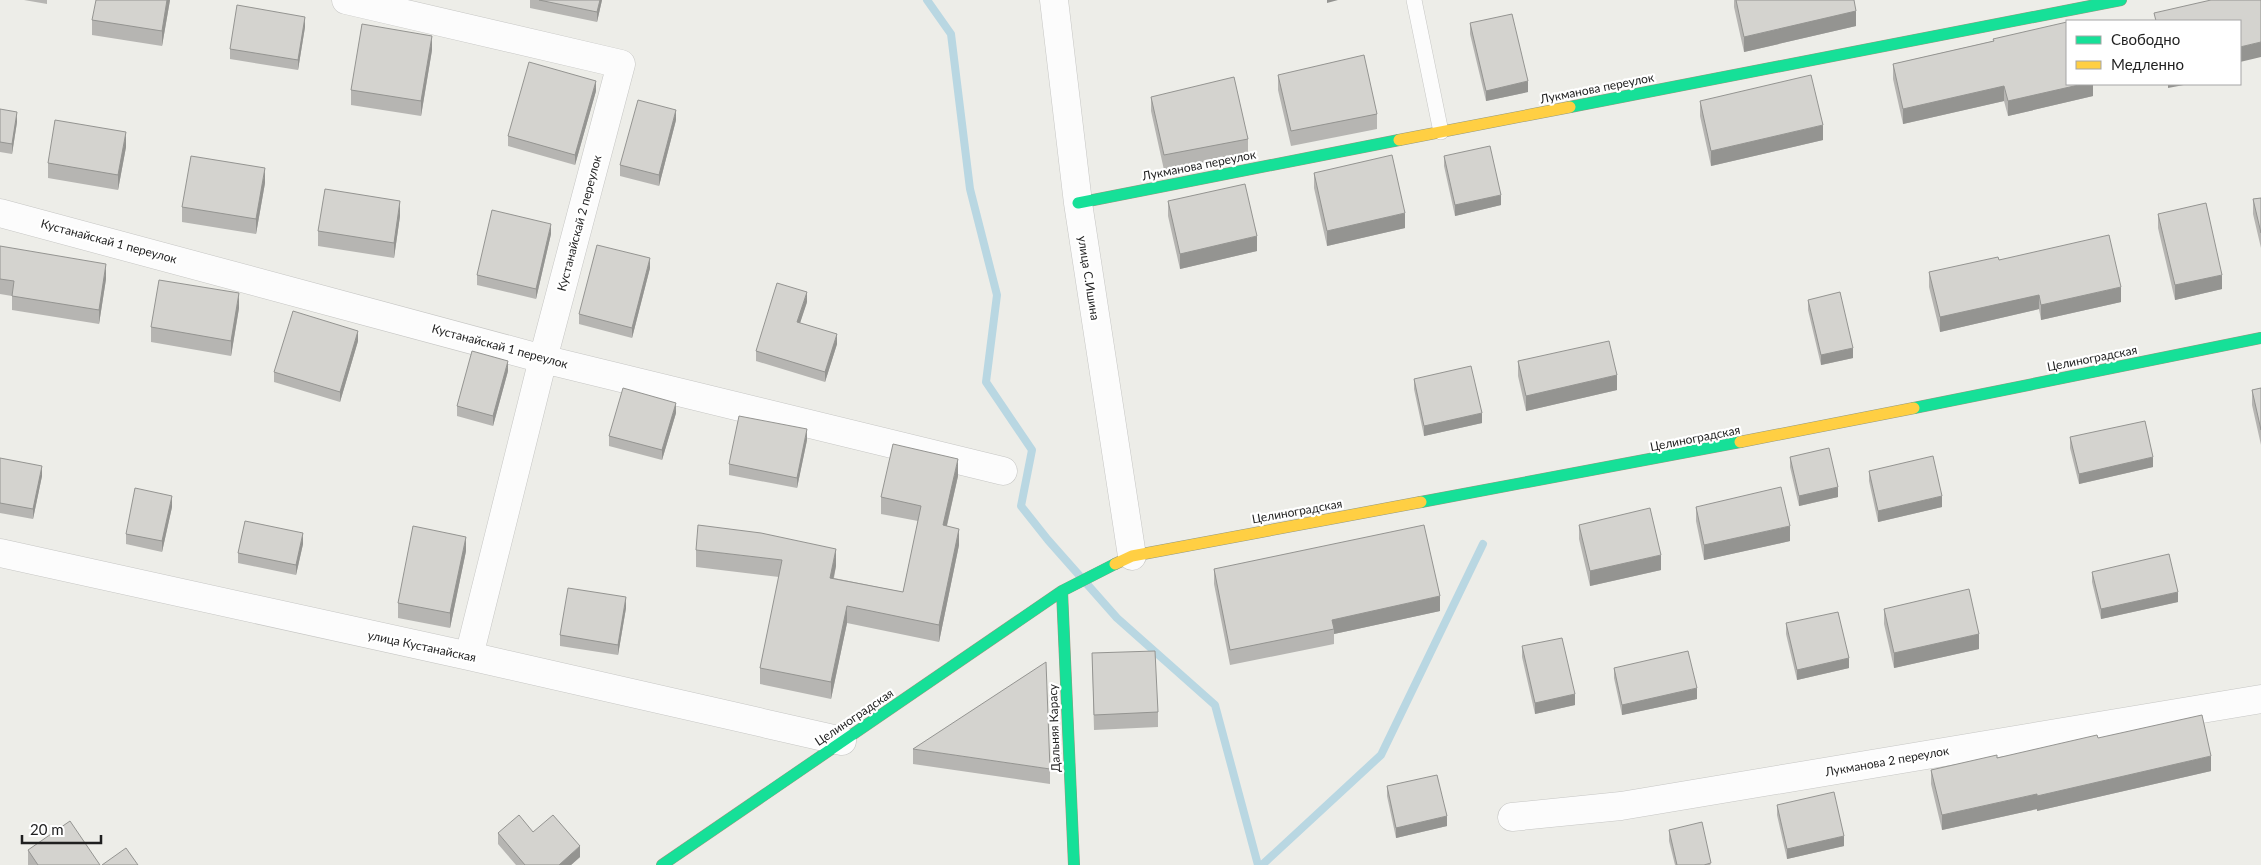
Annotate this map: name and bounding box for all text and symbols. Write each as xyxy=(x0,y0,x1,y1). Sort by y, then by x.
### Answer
legend xyxy=(2066,20,2241,85)
text: Свободно xyxy=(2111,30,2180,48)
text: Медленно xyxy=(2111,55,2184,73)
street label: Лукманова переулок xyxy=(1538,69,1656,107)
street label: Лукманова переулок xyxy=(1140,146,1258,184)
street label: Кустанайскай 2 переулок xyxy=(554,153,605,293)
street label: Кустанайскай 1 переулок xyxy=(39,216,179,267)
street label: улица С.Ишина xyxy=(1075,235,1103,321)
street label: Кустанайскай 1 переулок xyxy=(430,321,570,372)
street label: Целиноградская xyxy=(2046,342,2138,374)
street label: Целиноградская xyxy=(1649,422,1741,454)
street label: Целиноградская xyxy=(1251,496,1343,526)
street label: улица Кустанайская xyxy=(366,627,478,665)
street label: Дальняя Карасу xyxy=(1045,683,1063,772)
street label: Целиноградская xyxy=(812,685,896,749)
street label: Лукманова 2 переулок xyxy=(1823,743,1951,779)
scale bar xyxy=(22,812,101,844)
text: 20 m xyxy=(30,820,64,838)

